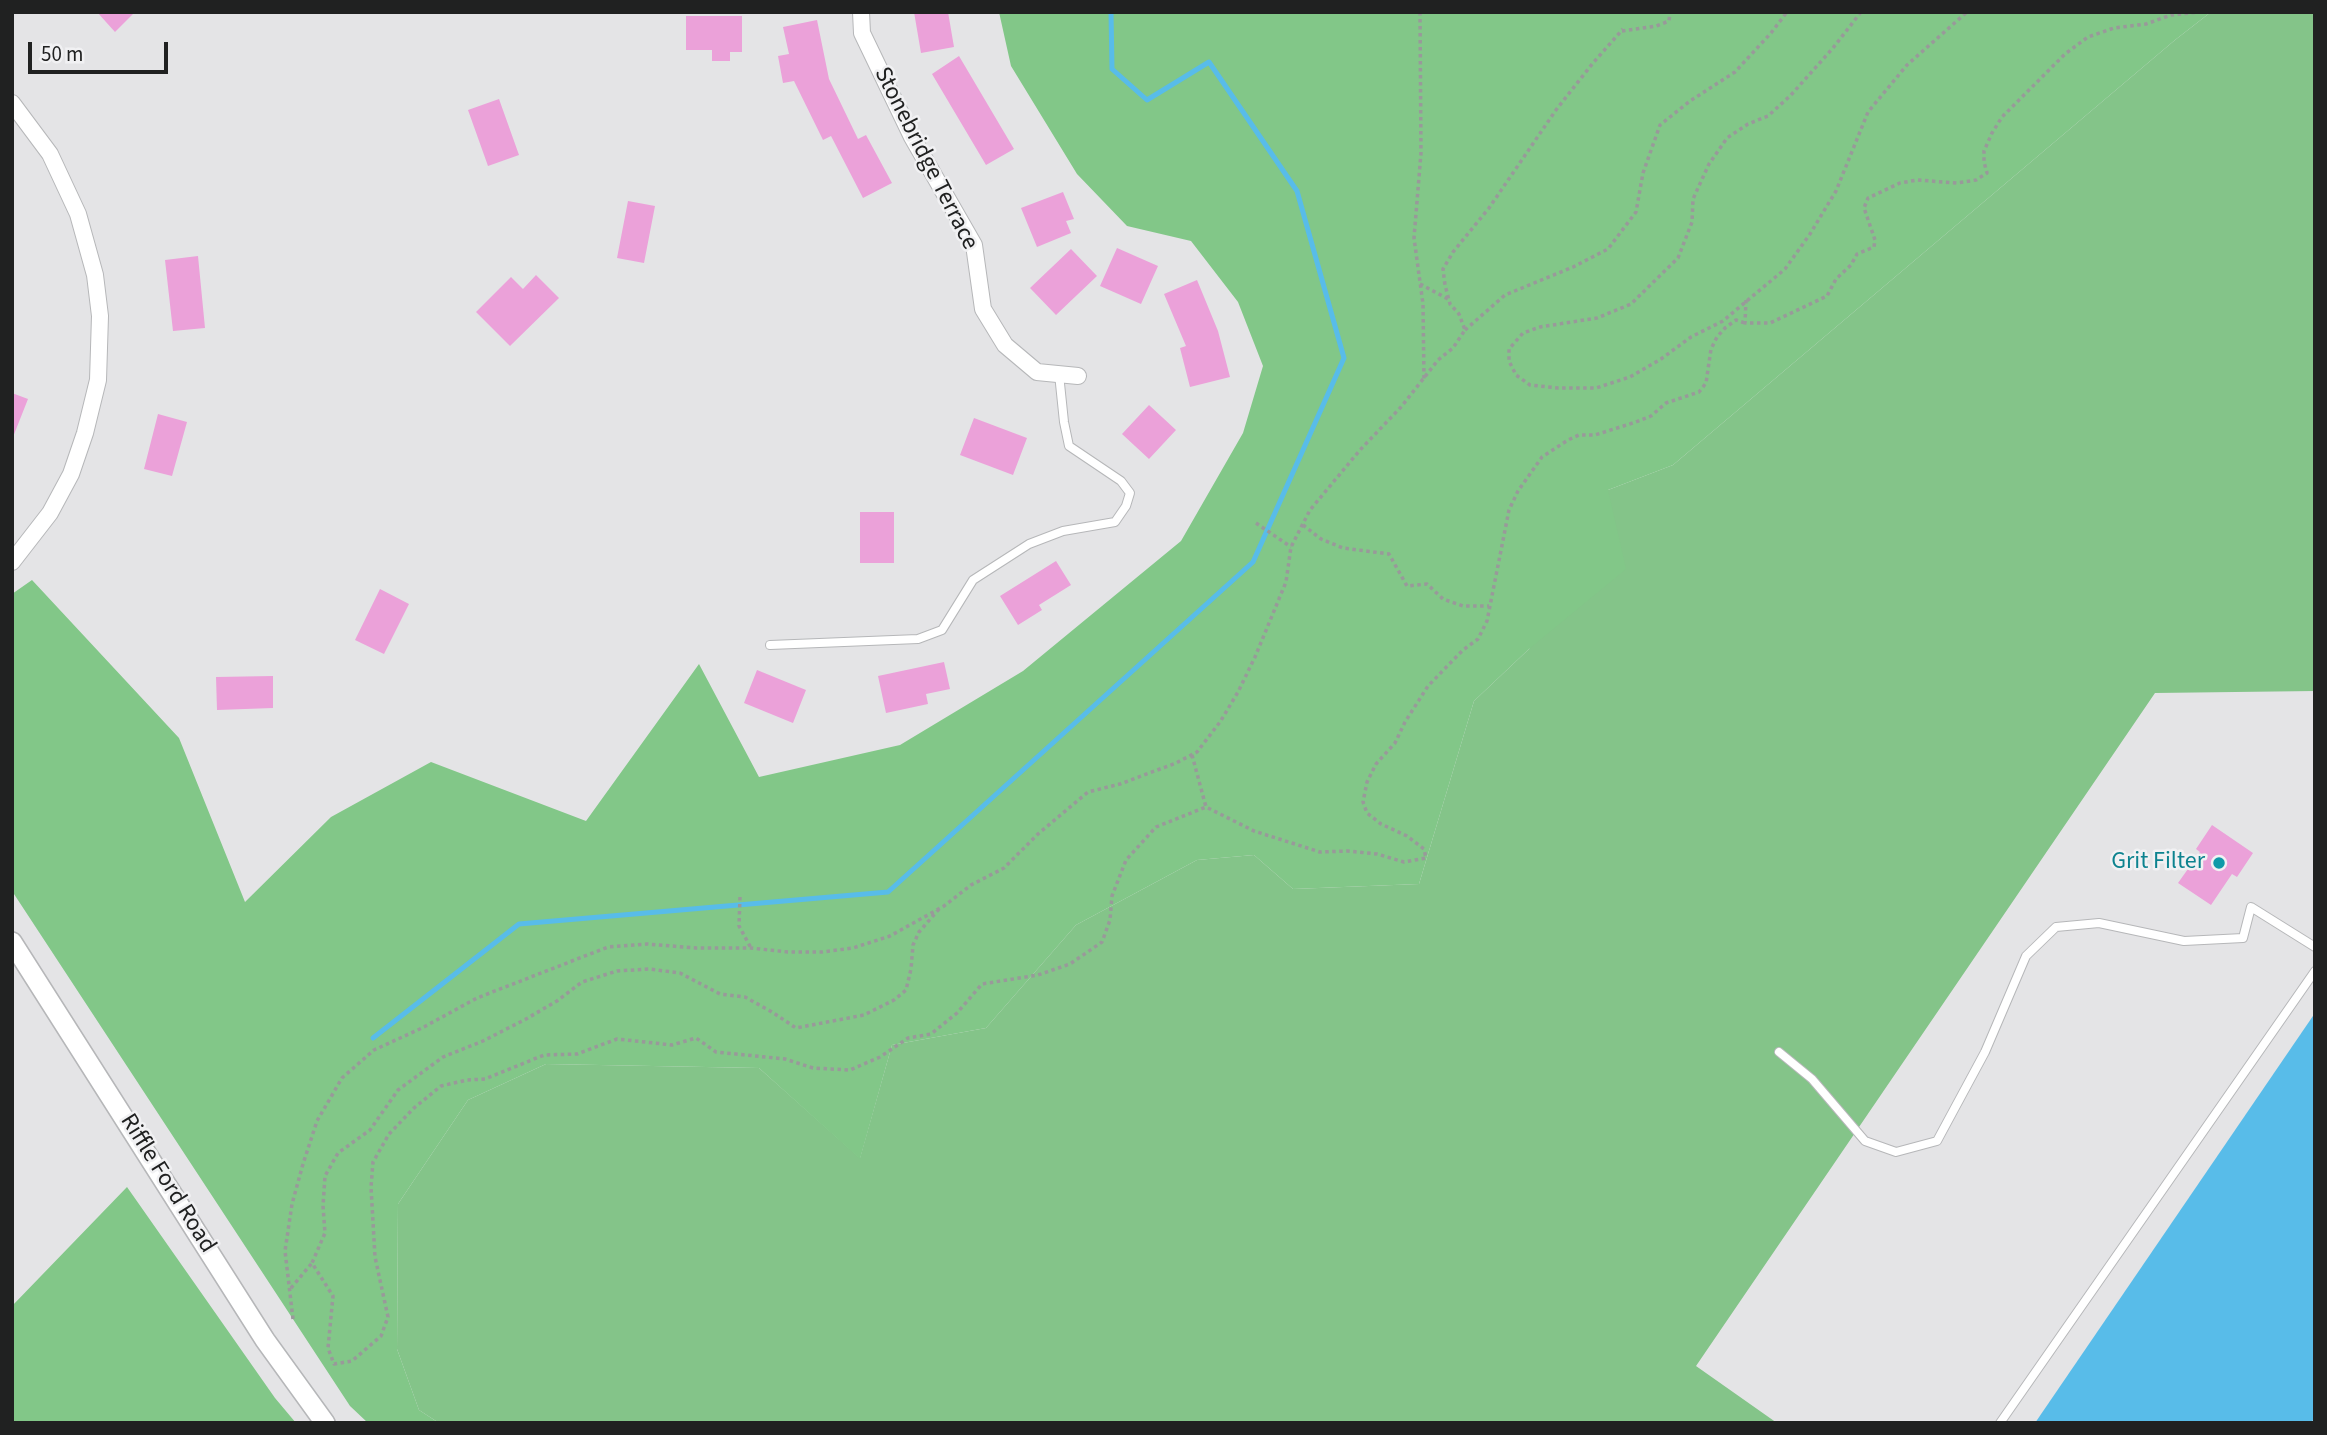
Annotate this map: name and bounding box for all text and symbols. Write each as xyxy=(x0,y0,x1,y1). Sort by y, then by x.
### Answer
scale bar xyxy=(32,28,172,72)
text: 50 m xyxy=(41,39,83,69)
street label: Stonebridge Terrace xyxy=(867,63,983,255)
place label: Grit Filter xyxy=(2111,849,2205,877)
marker: Grit Filter xyxy=(2211,855,2227,871)
street label: Riffle Ford Road xyxy=(113,1109,221,1259)

